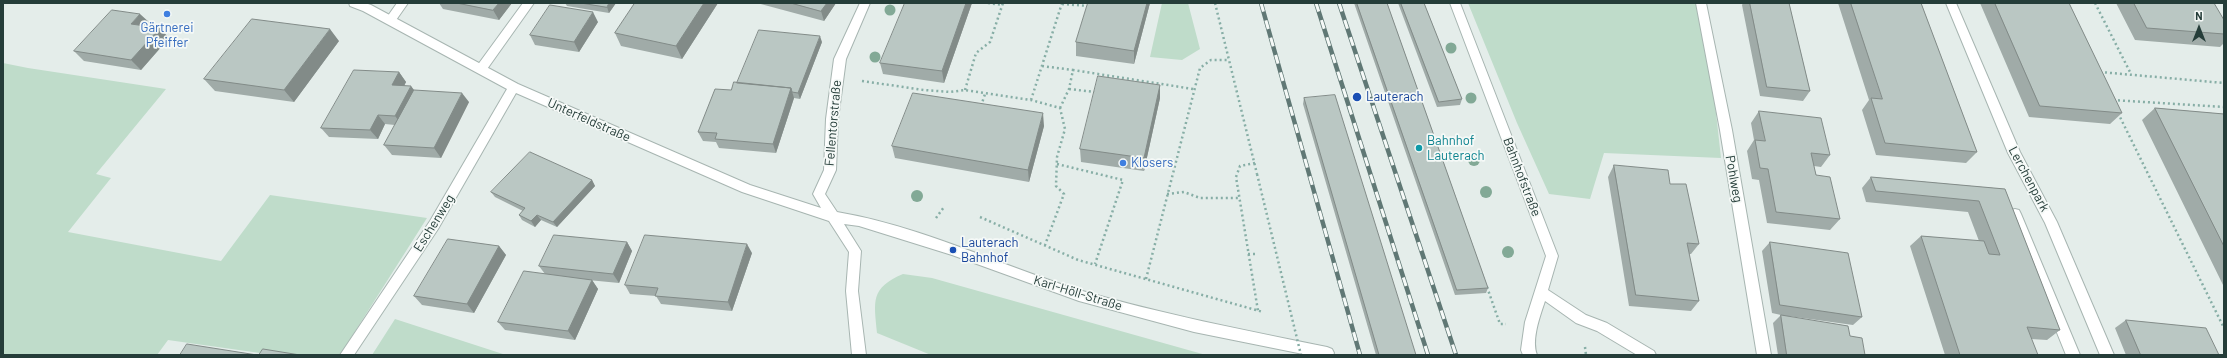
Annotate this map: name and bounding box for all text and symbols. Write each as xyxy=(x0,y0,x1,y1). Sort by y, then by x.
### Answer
north arrow xyxy=(2179,8,2219,48)
marker: Gärtnerei Pfeiffer xyxy=(162,9,172,19)
text: N xyxy=(2195,9,2203,22)
place label: Gärtnerei Pfeiffer xyxy=(141,20,193,51)
street label: Fellentorstraße xyxy=(821,79,845,167)
place label: Lauterach xyxy=(1366,89,1424,105)
marker: Lauterach xyxy=(1351,91,1363,103)
street label: Unterfeldstraße xyxy=(545,95,633,145)
place label: Bahnhof Lauterach xyxy=(1427,133,1485,164)
street label: Bahnhofstraße xyxy=(1500,135,1544,219)
marker: Bahnhof Lauterach xyxy=(1414,143,1424,153)
street label: Lerchenpark xyxy=(2005,144,2053,214)
street label: Pohlweg xyxy=(1722,154,1746,204)
place label: Klosers xyxy=(1131,155,1173,171)
marker: Klosers xyxy=(1118,158,1128,168)
street label: Eschenweg xyxy=(410,191,458,255)
place label: Lauterach Bahnhof xyxy=(961,235,1019,266)
marker: Lauterach Bahnhof xyxy=(948,245,958,255)
street label: Karl-Höll-Straße xyxy=(1032,272,1124,314)

